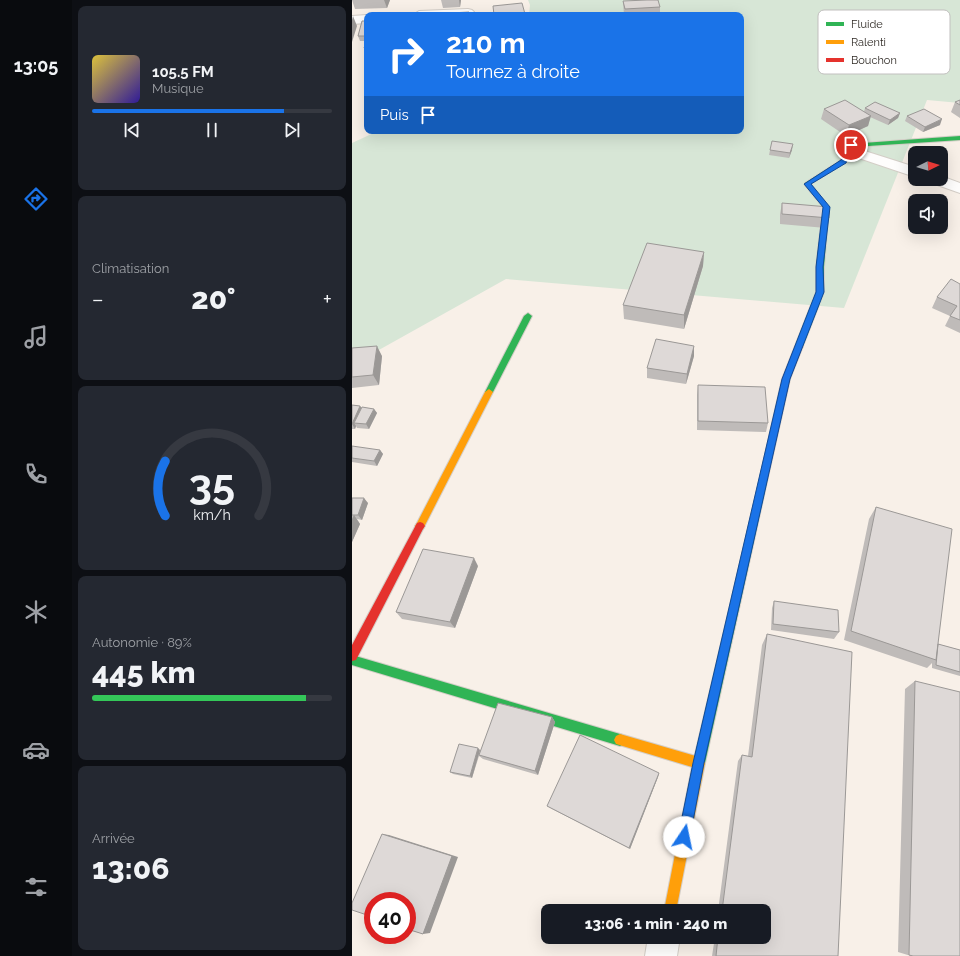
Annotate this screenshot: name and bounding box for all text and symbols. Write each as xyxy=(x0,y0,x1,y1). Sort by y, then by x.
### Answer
legend xyxy=(818,10,950,74)
text: Fluide xyxy=(851,18,883,31)
text: 210 m xyxy=(446,27,526,60)
icon: right xyxy=(380,28,432,80)
text: Ralenti xyxy=(851,36,886,49)
text: Bouchon xyxy=(851,54,897,67)
text: 13:05 xyxy=(14,55,58,76)
text: Tournez à droite xyxy=(446,61,580,82)
text: 105.5 FM xyxy=(152,63,214,81)
text: Musique xyxy=(152,81,204,96)
icon: arrive xyxy=(417,104,439,126)
text: Puis xyxy=(380,106,409,124)
icon: previous xyxy=(121,119,143,141)
icon: pause xyxy=(201,119,223,141)
icon: next xyxy=(281,119,303,141)
pin xyxy=(834,128,868,162)
icon: arrive xyxy=(840,134,862,156)
north arrow xyxy=(908,146,948,186)
map controls xyxy=(908,146,948,234)
icon: directions xyxy=(22,185,50,213)
button: sound xyxy=(908,194,948,234)
text: Climatisation xyxy=(92,261,169,276)
text: 20° xyxy=(191,281,235,316)
text: − xyxy=(92,286,104,312)
text: + xyxy=(323,286,332,312)
icon: music xyxy=(22,323,50,351)
icon: phone xyxy=(22,460,50,488)
text: 35 xyxy=(189,460,235,509)
text: km/h xyxy=(193,507,231,523)
icon: climate xyxy=(22,598,50,626)
text: Autonomie · 89% xyxy=(92,635,192,650)
text: 445 km xyxy=(92,655,196,690)
icon: car xyxy=(22,736,50,764)
position arrow xyxy=(663,816,705,858)
text: Arrivée xyxy=(92,831,135,846)
text: 13:06 xyxy=(92,851,170,886)
icon: filters xyxy=(22,873,50,901)
speed limit sign: 40 xyxy=(364,892,416,944)
text: 13:06 · 1 min · 240 m xyxy=(585,915,727,933)

